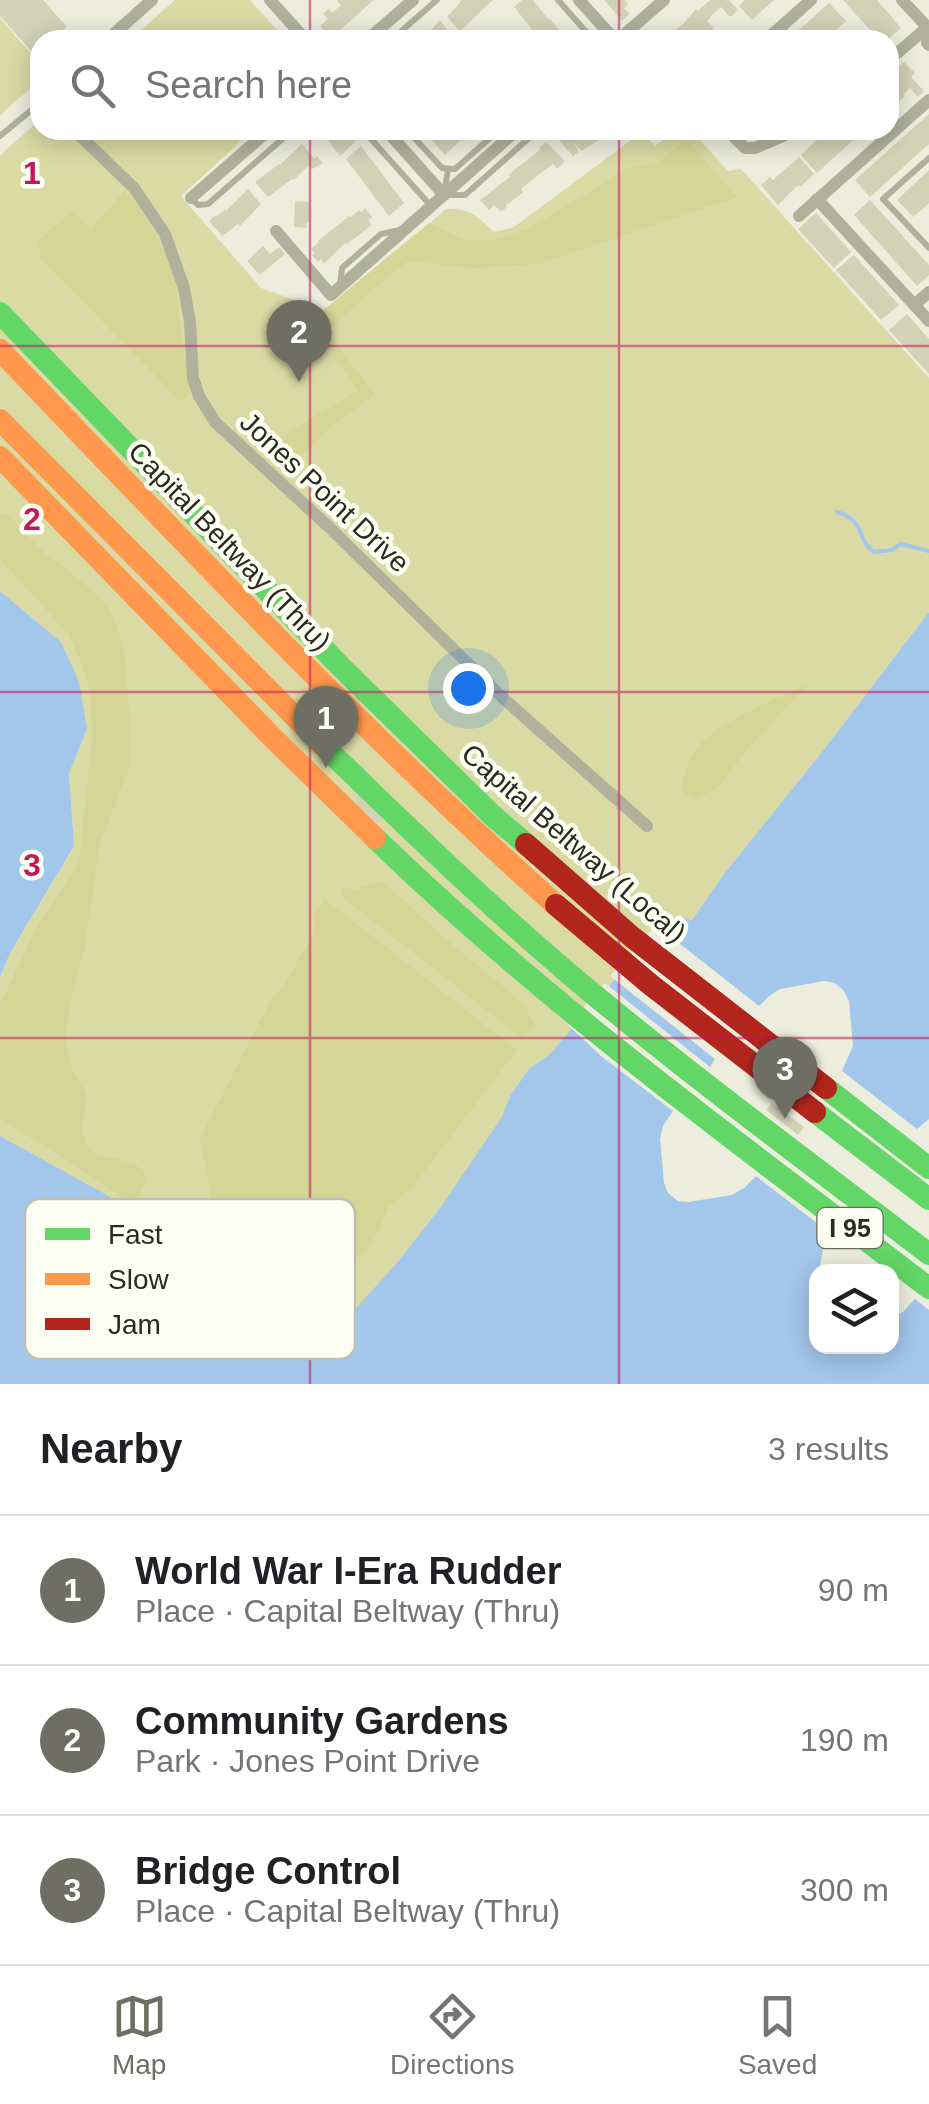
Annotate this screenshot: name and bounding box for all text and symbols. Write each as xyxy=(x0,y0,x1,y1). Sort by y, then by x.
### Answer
search box xyxy=(30,30,899,140)
icon: search xyxy=(65,58,120,113)
text: Search here xyxy=(145,64,352,106)
text: 1 xyxy=(23,155,41,191)
pin: 2 xyxy=(266,300,332,382)
street label: Jones Point Drive xyxy=(234,406,415,579)
street label: Capital Beltway (Thru) xyxy=(122,436,337,657)
text: 2 xyxy=(23,501,41,537)
your location xyxy=(443,663,494,714)
pin: 1 xyxy=(294,686,358,768)
street label: Capital Beltway (Local) xyxy=(455,738,692,949)
text: 3 xyxy=(23,847,41,883)
pin: 3 xyxy=(752,1036,818,1119)
legend xyxy=(25,1199,355,1359)
road number: I 95 xyxy=(818,1208,882,1248)
text: Fast xyxy=(108,1219,163,1250)
text: Slow xyxy=(108,1264,169,1295)
map controls xyxy=(809,1264,899,1354)
button: layers xyxy=(809,1264,899,1354)
text: Jam xyxy=(108,1309,161,1340)
text: Nearby xyxy=(40,1425,182,1472)
text: 3 results xyxy=(768,1431,889,1467)
text: World War I-Era Rudder xyxy=(135,1550,561,1592)
text: 1 xyxy=(64,1572,81,1608)
text: 90 m xyxy=(818,1572,889,1608)
text: Place · Capital Beltway (Thru) xyxy=(135,1593,560,1629)
text: Community Gardens xyxy=(135,1700,509,1742)
text: 2 xyxy=(64,1722,81,1758)
text: 190 m xyxy=(800,1722,889,1758)
text: Park · Jones Point Drive xyxy=(135,1743,480,1779)
text: Bridge Control xyxy=(135,1850,401,1892)
text: 3 xyxy=(64,1872,81,1908)
text: 300 m xyxy=(800,1872,889,1908)
text: Place · Capital Beltway (Thru) xyxy=(135,1893,560,1929)
tab: Map xyxy=(112,1989,167,2081)
tab: Directions xyxy=(390,1989,515,2081)
tab: Saved xyxy=(738,1989,817,2081)

